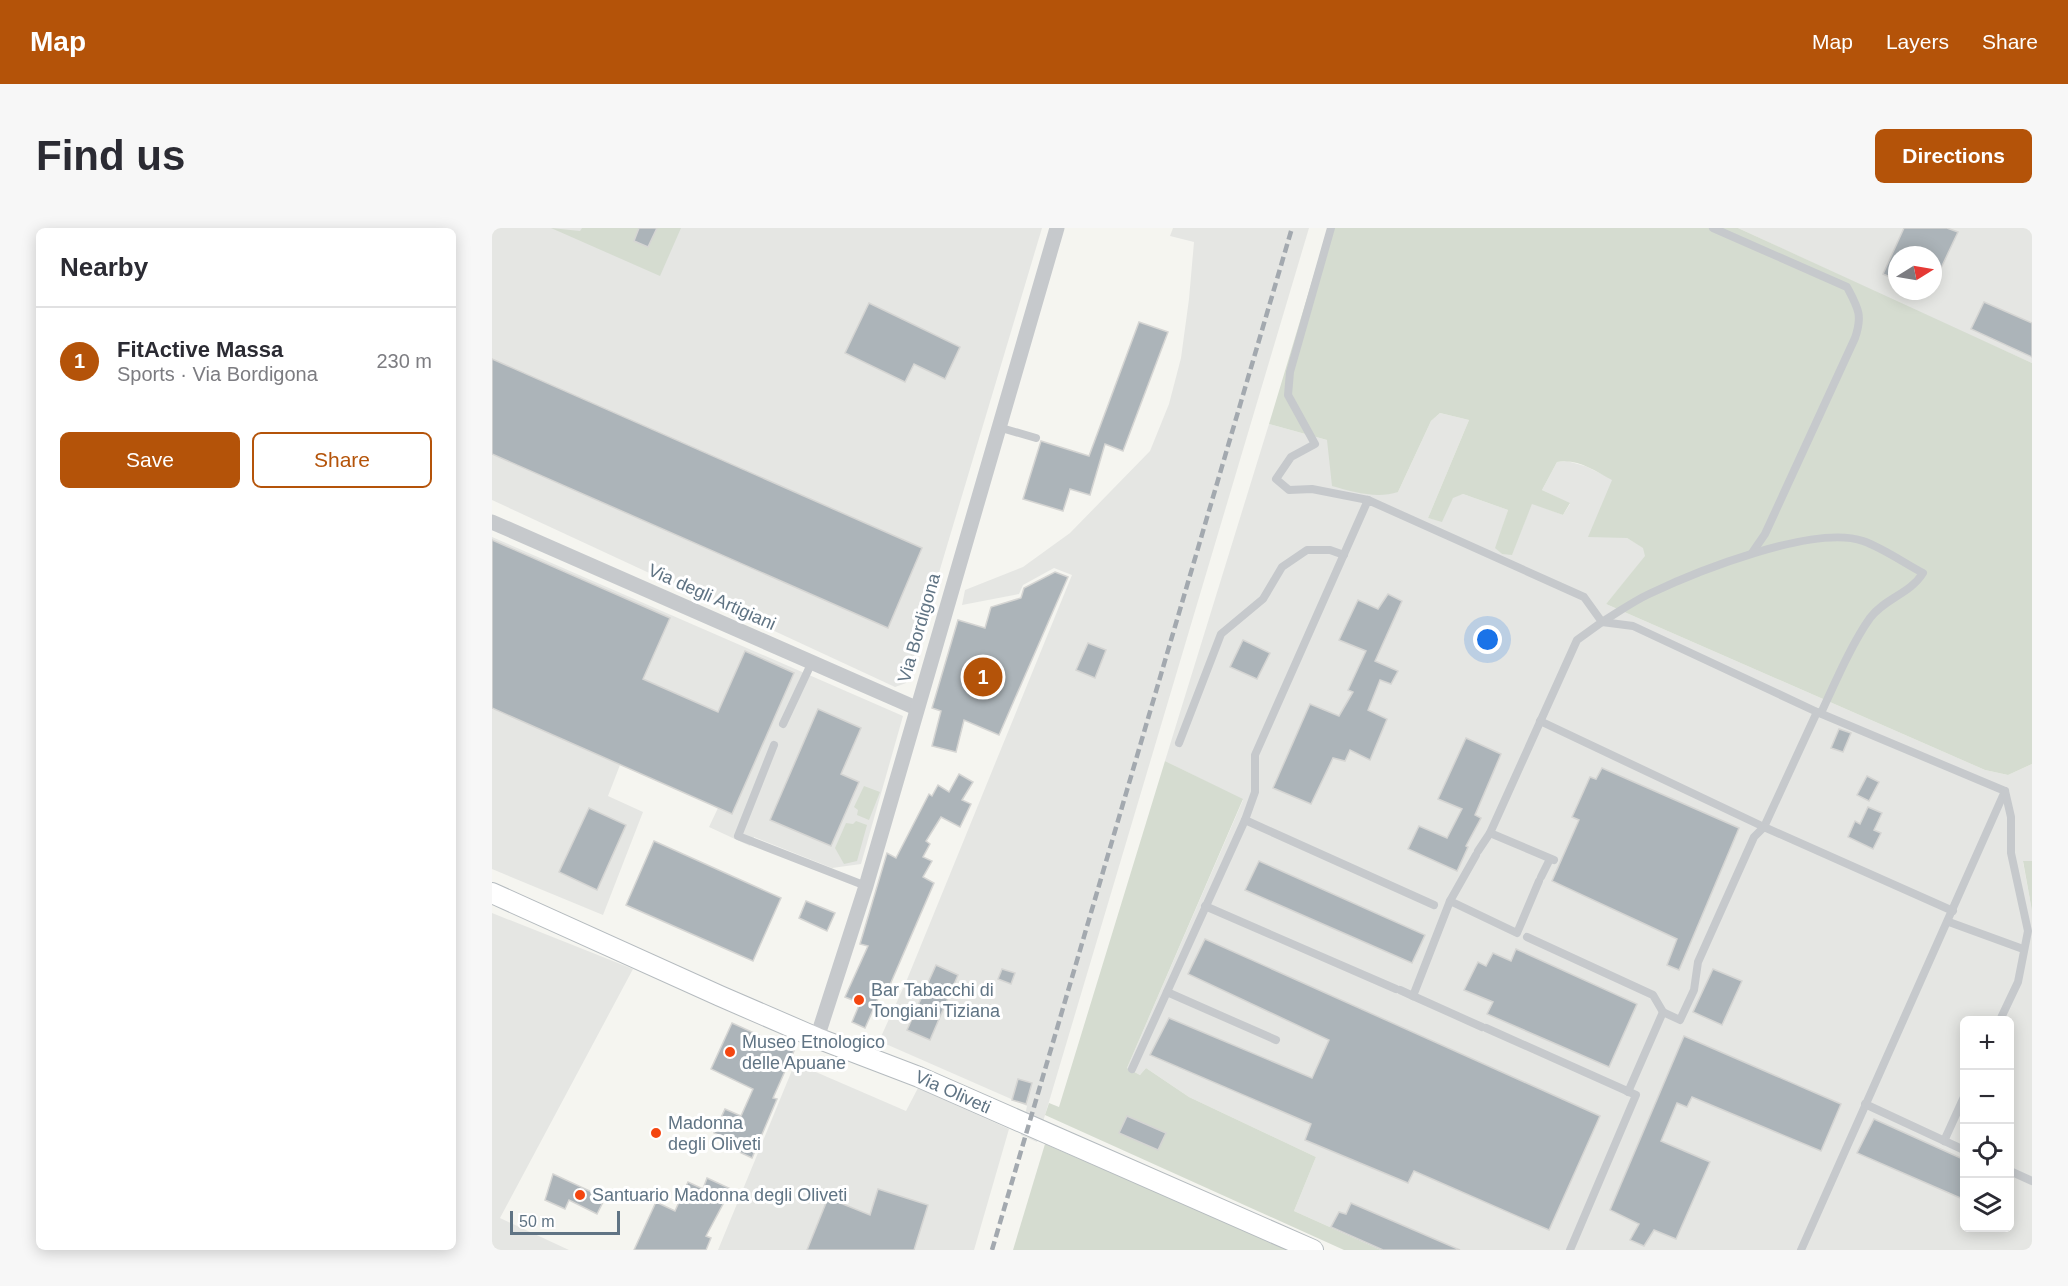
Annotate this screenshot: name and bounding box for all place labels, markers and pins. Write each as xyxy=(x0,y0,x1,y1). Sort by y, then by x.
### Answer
pin: 1 xyxy=(964,654,1002,700)
place label: Bar Tabacchi di Tongiani Tiziana xyxy=(871,980,1001,1021)
marker: Bar Tabacchi di Tongiani Tiziana xyxy=(852,993,866,1007)
place label: Museo Etnologico delle Apuane xyxy=(742,1032,885,1073)
marker: Museo Etnologico delle Apuane xyxy=(723,1045,737,1059)
place label: Madonna degli Oliveti xyxy=(668,1113,761,1154)
marker: Madonna degli Oliveti xyxy=(649,1126,663,1140)
place label: Santuario Madonna degli Oliveti xyxy=(592,1185,847,1205)
marker: Santuario Madonna degli Oliveti xyxy=(573,1188,587,1202)

